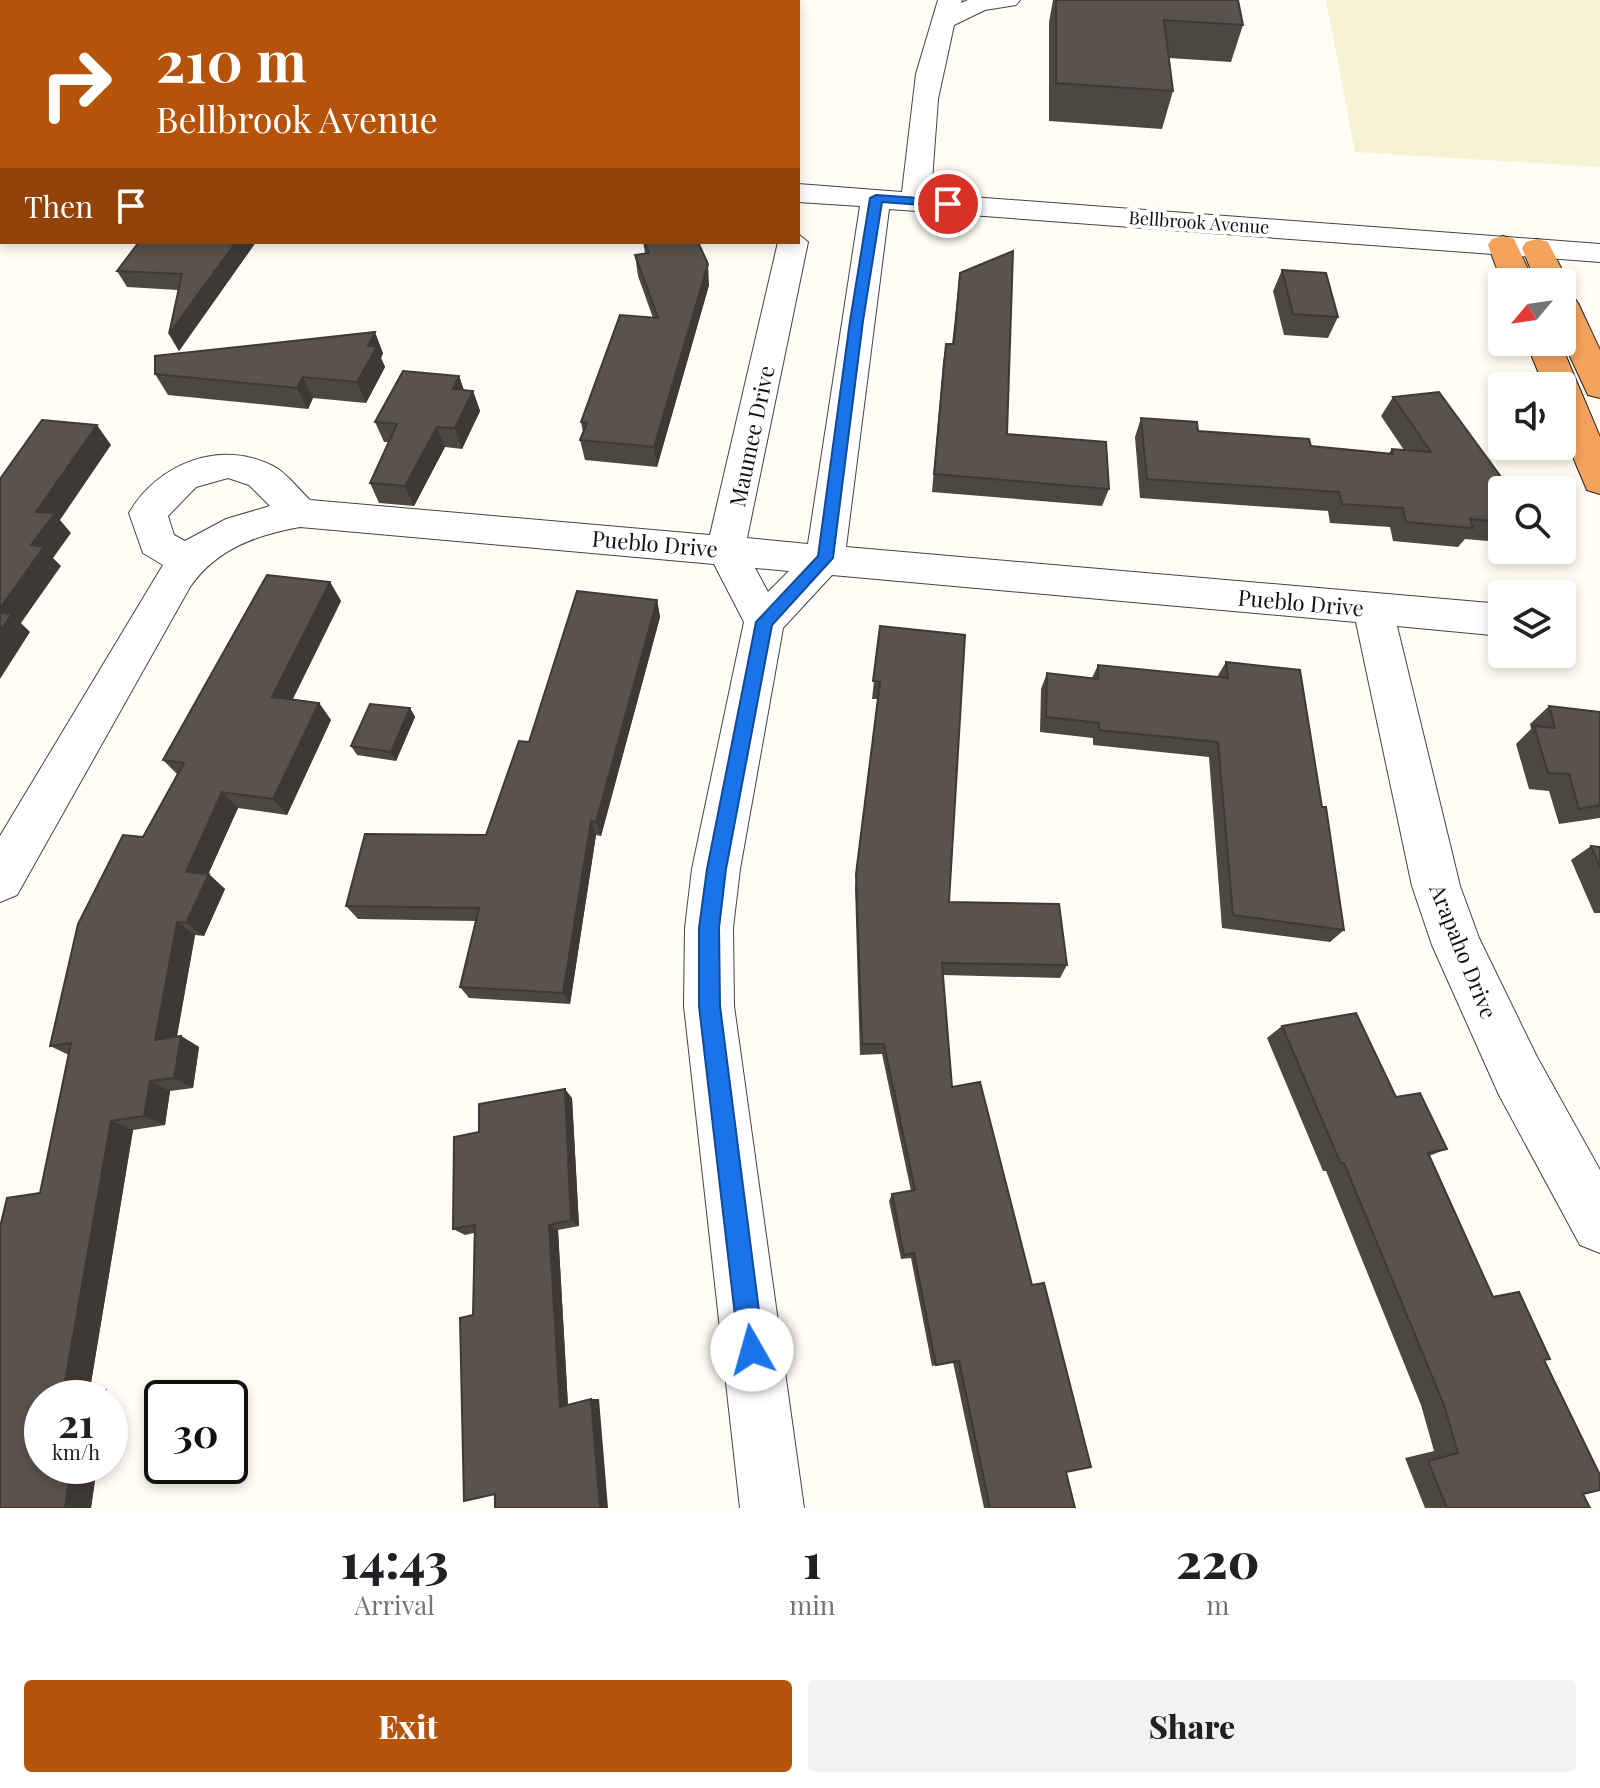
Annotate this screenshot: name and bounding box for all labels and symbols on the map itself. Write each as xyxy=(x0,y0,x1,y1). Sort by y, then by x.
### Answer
pin xyxy=(914,170,982,238)
street label: Bellbrook Avenue xyxy=(1128,205,1270,239)
north arrow xyxy=(1488,268,1576,356)
street label: Maumee Drive xyxy=(721,363,781,509)
street label: Pueblo Drive xyxy=(591,523,719,563)
street label: Pueblo Drive xyxy=(1237,582,1365,622)
street label: Arapaho Drive xyxy=(1423,878,1505,1023)
position arrow xyxy=(710,1308,794,1392)
speed limit sign: 30 xyxy=(144,1380,248,1484)

